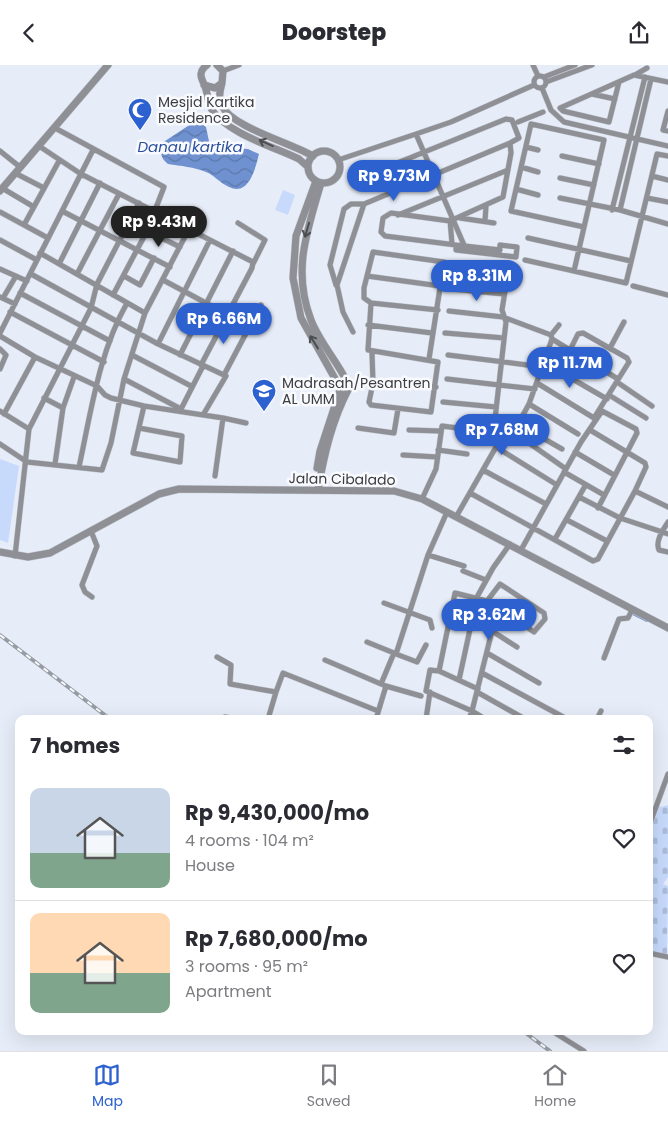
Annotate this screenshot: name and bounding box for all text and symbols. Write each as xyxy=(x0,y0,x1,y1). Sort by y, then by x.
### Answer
text: Doorstep xyxy=(282,17,386,48)
icon: back xyxy=(15,19,43,47)
icon: share xyxy=(625,19,653,47)
place label: Mesjid Kartika Residence xyxy=(158,92,254,128)
mosque icon: Mesjid Kartika Residence xyxy=(127,97,153,131)
water label: Danau kartika xyxy=(137,136,243,157)
one-way arrow xyxy=(259,138,274,148)
pin: Rp 9.73M xyxy=(342,159,446,202)
text: Rp 9.73M xyxy=(358,164,430,187)
pin: Rp 9.43M xyxy=(107,205,211,248)
text: Rp 9.43M xyxy=(122,210,196,233)
one-way arrow xyxy=(302,221,312,237)
pin: Rp 8.31M xyxy=(425,259,529,302)
text: Rp 8.31M xyxy=(442,264,512,287)
pin: Rp 6.66M xyxy=(172,303,276,345)
text: Rp 6.66M xyxy=(187,307,261,330)
one-way arrow xyxy=(309,335,319,349)
pin: Rp 11.7M xyxy=(518,347,622,389)
text: Rp 11.7M xyxy=(538,351,602,374)
place label: Madrasah/Pesantren AL UMM xyxy=(282,373,431,409)
school or university icon: Madrasah/Pesantren AL UMM xyxy=(251,378,277,412)
pin: Rp 7.68M xyxy=(450,413,554,456)
text: Rp 7.68M xyxy=(465,418,539,441)
street label: Jalan Cibalado xyxy=(288,468,396,490)
pin: Rp 3.62M xyxy=(437,599,541,641)
text: Rp 3.62M xyxy=(453,603,525,626)
text: 7 homes xyxy=(30,731,120,760)
icon: filters xyxy=(610,731,638,759)
text: Rp 9,430,000/mo xyxy=(185,798,369,827)
icon: home xyxy=(70,808,130,868)
icon: heart xyxy=(610,824,638,852)
text: 4 rooms · 104 m² xyxy=(185,829,314,852)
text: House xyxy=(185,854,235,877)
text: Rp 7,680,000/mo xyxy=(185,924,368,953)
icon: home xyxy=(70,933,130,993)
icon: heart xyxy=(610,949,638,977)
text: 3 rooms · 95 m² xyxy=(185,955,308,978)
text: Apartment xyxy=(185,980,272,1003)
tab: Map xyxy=(92,1061,123,1112)
tab: Saved xyxy=(307,1061,350,1112)
tab: Home xyxy=(534,1061,576,1112)

